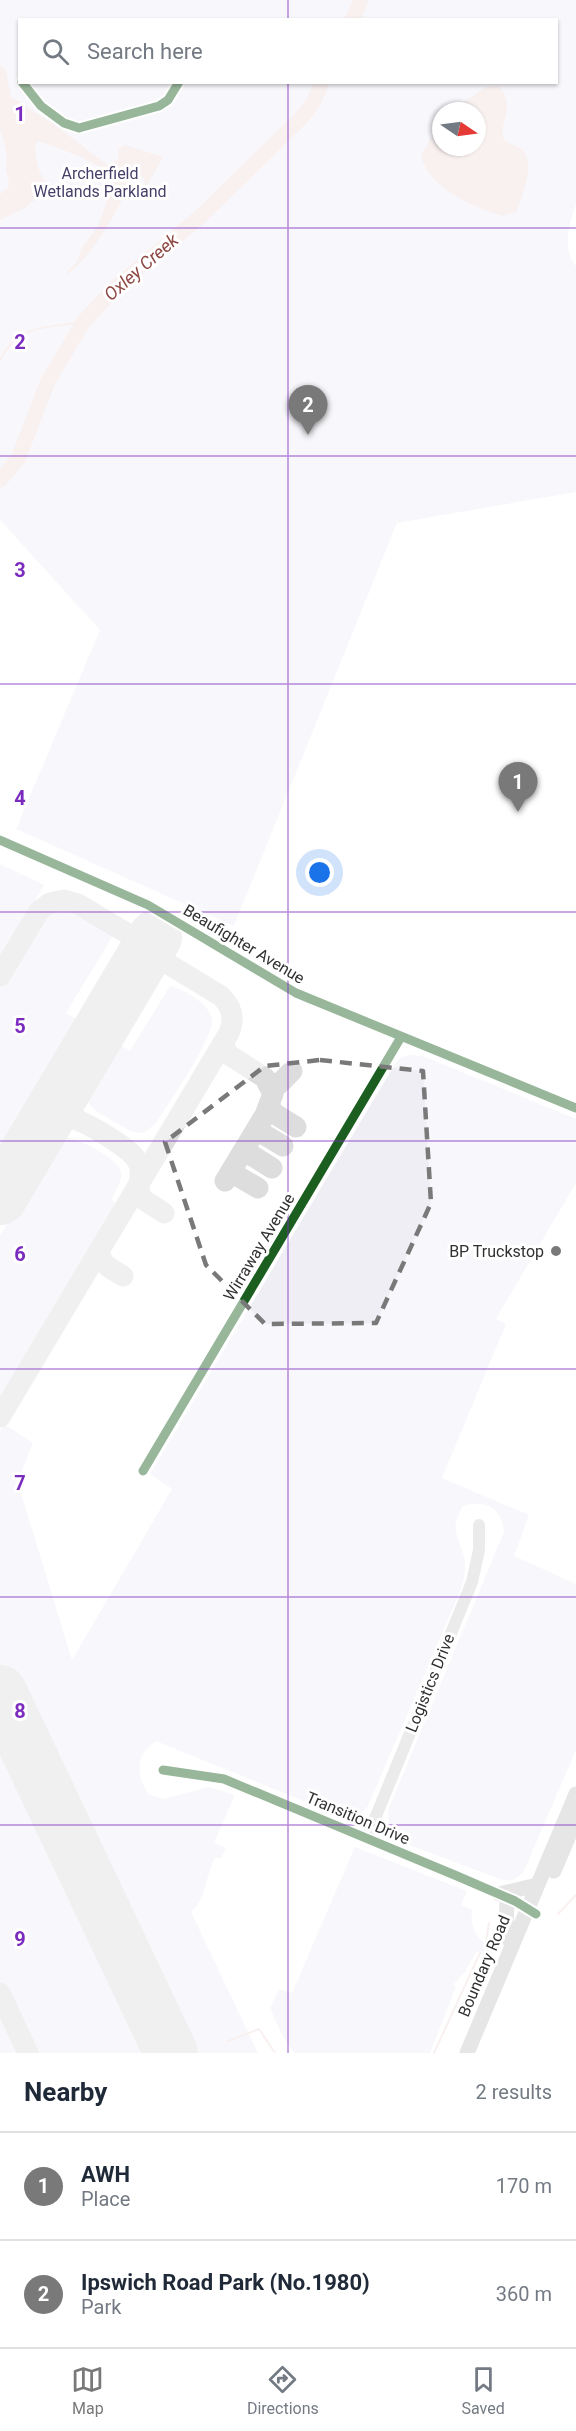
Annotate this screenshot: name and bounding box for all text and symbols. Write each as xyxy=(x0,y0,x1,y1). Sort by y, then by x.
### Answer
search box xyxy=(18,18,558,84)
icon: search xyxy=(39,35,72,68)
text: Search here xyxy=(87,39,203,64)
text: 1 xyxy=(14,102,26,126)
north arrow xyxy=(432,102,486,156)
park label: Archerfield Wetlands Parkland xyxy=(33,164,167,201)
water label: Oxley Creek xyxy=(100,228,183,305)
text: 2 xyxy=(14,330,26,354)
pin: 2 xyxy=(288,386,328,435)
text: 3 xyxy=(14,558,26,582)
pin: 1 xyxy=(498,762,538,812)
text: 4 xyxy=(14,786,26,810)
your location xyxy=(305,858,334,887)
street label: Beaufighter Avenue xyxy=(180,900,308,988)
text: 5 xyxy=(14,1014,26,1038)
street label: Wirraway Avenue xyxy=(219,1190,299,1304)
text: 6 xyxy=(14,1242,26,1266)
place label: BP Truckstop xyxy=(449,1242,544,1261)
marker: BP Truckstop xyxy=(549,1244,563,1258)
text: 7 xyxy=(14,1471,26,1495)
street label: Logistics Drive xyxy=(402,1631,458,1735)
text: 8 xyxy=(14,1699,26,1723)
street label: Transition Drive xyxy=(303,1788,413,1848)
street label: Boundary Road xyxy=(454,1912,514,2020)
text: 9 xyxy=(14,1927,26,1951)
text: Nearby xyxy=(24,2077,107,2107)
text: 2 results xyxy=(476,2080,552,2104)
text: AWH xyxy=(81,2162,130,2187)
text: 1 xyxy=(38,2174,49,2198)
text: 170 m xyxy=(496,2174,552,2198)
text: Place xyxy=(81,2187,130,2211)
text: Ipswich Road Park (No.1980) xyxy=(81,2270,370,2295)
text: 2 xyxy=(38,2282,49,2306)
text: 360 m xyxy=(496,2282,552,2306)
text: Park xyxy=(81,2295,121,2319)
tab: Map xyxy=(71,2363,104,2418)
tab: Directions xyxy=(247,2363,319,2418)
tab: Saved xyxy=(461,2363,505,2418)

